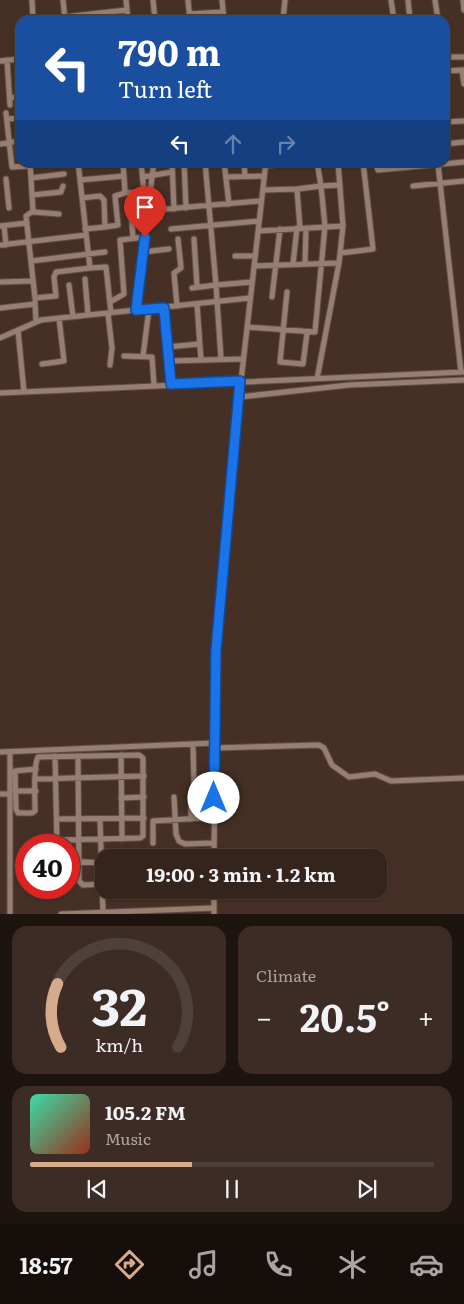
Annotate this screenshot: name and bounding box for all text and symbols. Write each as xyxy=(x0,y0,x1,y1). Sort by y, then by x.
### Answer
text: 790 m xyxy=(118,25,221,77)
icon: left xyxy=(35,35,100,100)
text: Turn left xyxy=(118,72,212,105)
icon: left xyxy=(166,130,194,158)
icon: ahead xyxy=(219,130,247,158)
icon: right xyxy=(272,130,300,158)
pin xyxy=(124,186,166,237)
icon: arrive xyxy=(131,193,159,221)
position arrow xyxy=(187,771,239,823)
speed limit sign: 40 xyxy=(15,834,80,899)
text: 19:00 · 3 min · 1.2 km xyxy=(146,860,336,888)
text: Climate xyxy=(256,963,316,987)
text: 32 xyxy=(91,965,147,1042)
text: 20.5° xyxy=(300,987,390,1044)
text: − xyxy=(256,995,272,1037)
text: + xyxy=(418,995,434,1037)
text: km/h xyxy=(95,1031,143,1058)
text: 105.2 FM xyxy=(105,1098,186,1126)
text: Music xyxy=(105,1126,151,1150)
icon: previous xyxy=(83,1175,111,1203)
icon: pause xyxy=(218,1175,246,1203)
icon: next xyxy=(353,1175,381,1203)
icon: directions xyxy=(112,1247,147,1282)
icon: music xyxy=(186,1247,221,1282)
icon: phone xyxy=(261,1247,296,1282)
icon: climate xyxy=(335,1247,370,1282)
icon: car xyxy=(409,1247,444,1282)
text: 18:57 xyxy=(20,1248,72,1281)

